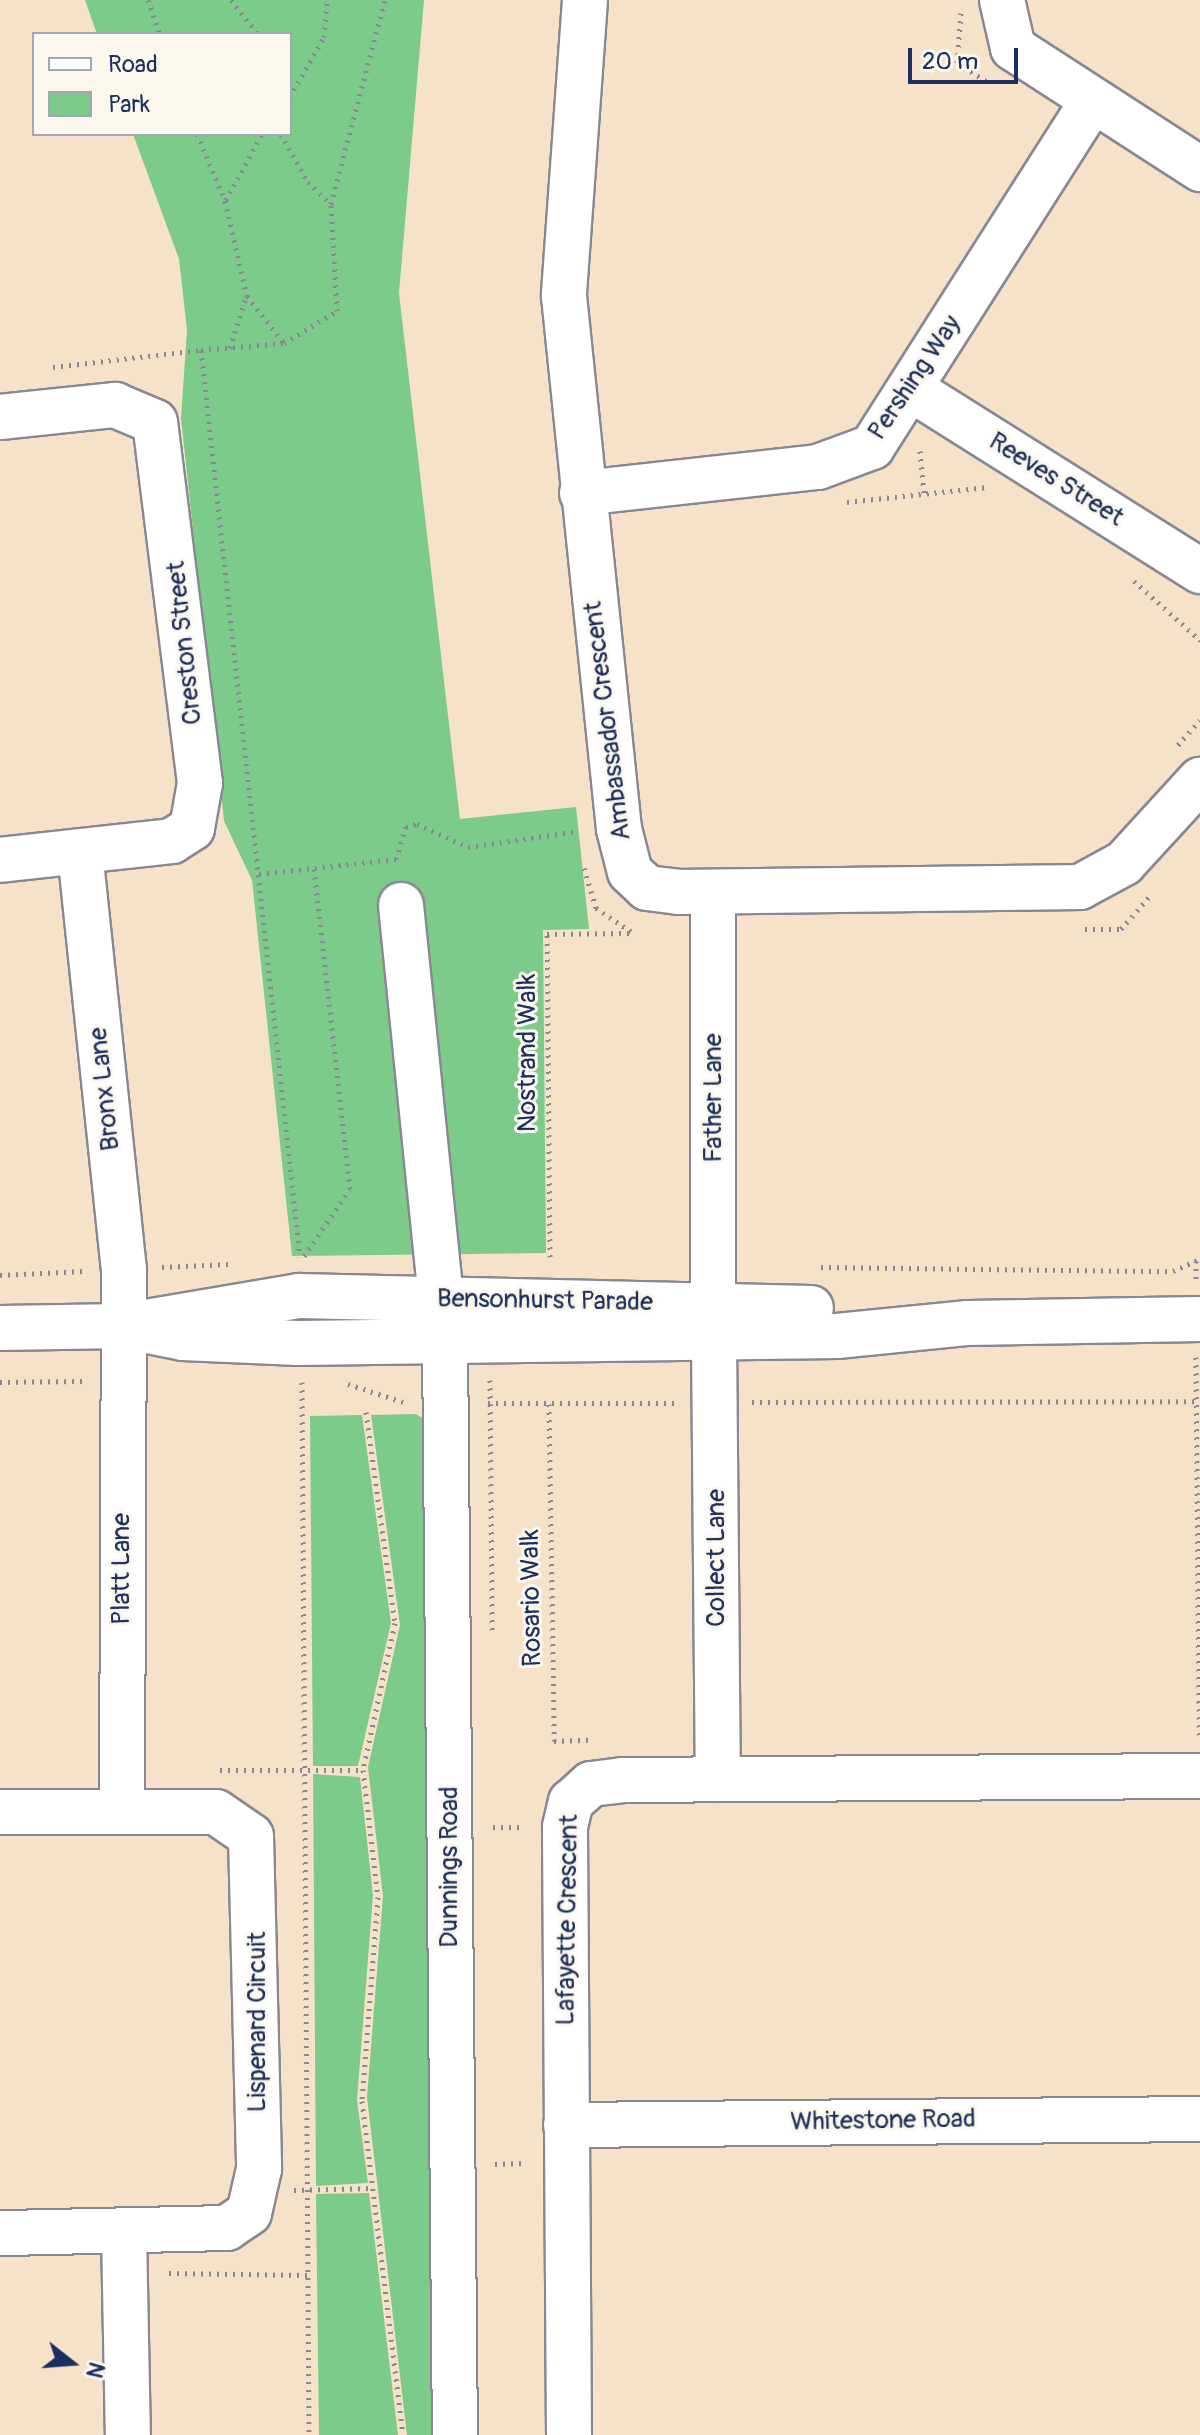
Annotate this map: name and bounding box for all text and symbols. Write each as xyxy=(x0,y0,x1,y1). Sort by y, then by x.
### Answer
legend xyxy=(32,32,292,136)
scale bar xyxy=(912,32,1022,82)
text: 20 m xyxy=(922,47,978,76)
text: Road xyxy=(108,50,158,79)
text: Park xyxy=(108,90,150,119)
street label: Pershing Way xyxy=(862,310,968,446)
street label: Reeves Street xyxy=(983,426,1129,534)
street label: Creston Street xyxy=(161,560,209,726)
street label: Ambassador Crescent xyxy=(578,600,638,842)
street label: Nostrand Walk xyxy=(512,974,544,1132)
street label: Bronx Lane xyxy=(83,1026,127,1152)
street label: Father Lane xyxy=(698,1033,730,1163)
street label: Bensonhurst Parade xyxy=(437,1284,653,1318)
street label: Collect Lane xyxy=(701,1489,733,1627)
street label: Platt Lane xyxy=(106,1513,138,1625)
street label: Rosario Walk xyxy=(515,1529,549,1667)
street label: Dunnings Road xyxy=(434,1786,466,1948)
street label: Lafayette Crescent xyxy=(551,1814,585,2026)
street label: Lispenard Circuit xyxy=(242,1932,274,2112)
street label: Whitestone Road xyxy=(790,2104,976,2138)
north arrow xyxy=(32,2323,112,2403)
text: N xyxy=(79,2359,111,2381)

